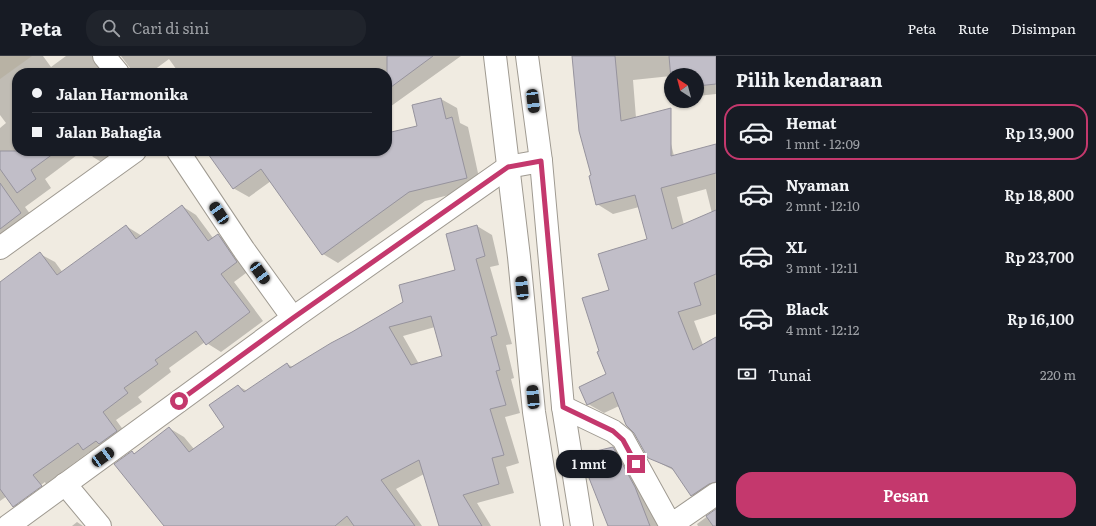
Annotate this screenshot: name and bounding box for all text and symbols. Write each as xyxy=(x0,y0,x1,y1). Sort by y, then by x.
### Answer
search box xyxy=(86,10,366,46)
text: Peta xyxy=(20,14,62,42)
text: Cari di sini xyxy=(132,16,209,39)
icon: search xyxy=(100,17,122,39)
text: Peta xyxy=(907,18,936,38)
text: Rute xyxy=(958,18,989,38)
text: Disimpan xyxy=(1011,18,1076,38)
text: Pilih kendaraan xyxy=(736,66,882,93)
north arrow xyxy=(664,68,704,108)
map controls xyxy=(664,68,704,108)
text: Jalan Harmonika xyxy=(56,82,188,105)
car xyxy=(526,88,540,114)
text: Hemat xyxy=(786,111,837,134)
icon: car xyxy=(738,114,774,150)
text: Jalan Bahagia xyxy=(56,120,161,143)
text: Rp 13,900 xyxy=(1005,121,1074,144)
text: 1 mnt · 12:09 xyxy=(786,134,860,153)
text: Nyaman xyxy=(786,173,849,196)
icon: car xyxy=(738,176,774,212)
text: Rp 18,800 xyxy=(1004,183,1074,206)
text: 2 mnt · 12:10 xyxy=(786,196,860,215)
car xyxy=(207,200,231,226)
text: XL xyxy=(786,235,807,258)
icon: car xyxy=(738,238,774,274)
text: Rp 23,700 xyxy=(1005,245,1074,268)
text: 3 mnt · 12:11 xyxy=(786,258,858,277)
car xyxy=(248,260,272,286)
car xyxy=(515,275,529,301)
text: Black xyxy=(786,297,829,320)
icon: car xyxy=(738,300,774,336)
text: Rp 16,100 xyxy=(1007,307,1074,330)
text: 4 mnt · 12:12 xyxy=(786,320,859,339)
icon: cash xyxy=(736,363,758,385)
text: Tunai xyxy=(768,363,811,386)
text: 220 m xyxy=(1040,365,1076,384)
car xyxy=(526,385,540,409)
route start xyxy=(170,392,188,410)
car xyxy=(90,445,116,469)
callout: 1 mnt xyxy=(556,450,622,478)
text: 1 mnt xyxy=(572,454,606,473)
route end xyxy=(627,455,645,473)
button: Pesan xyxy=(736,472,1076,518)

